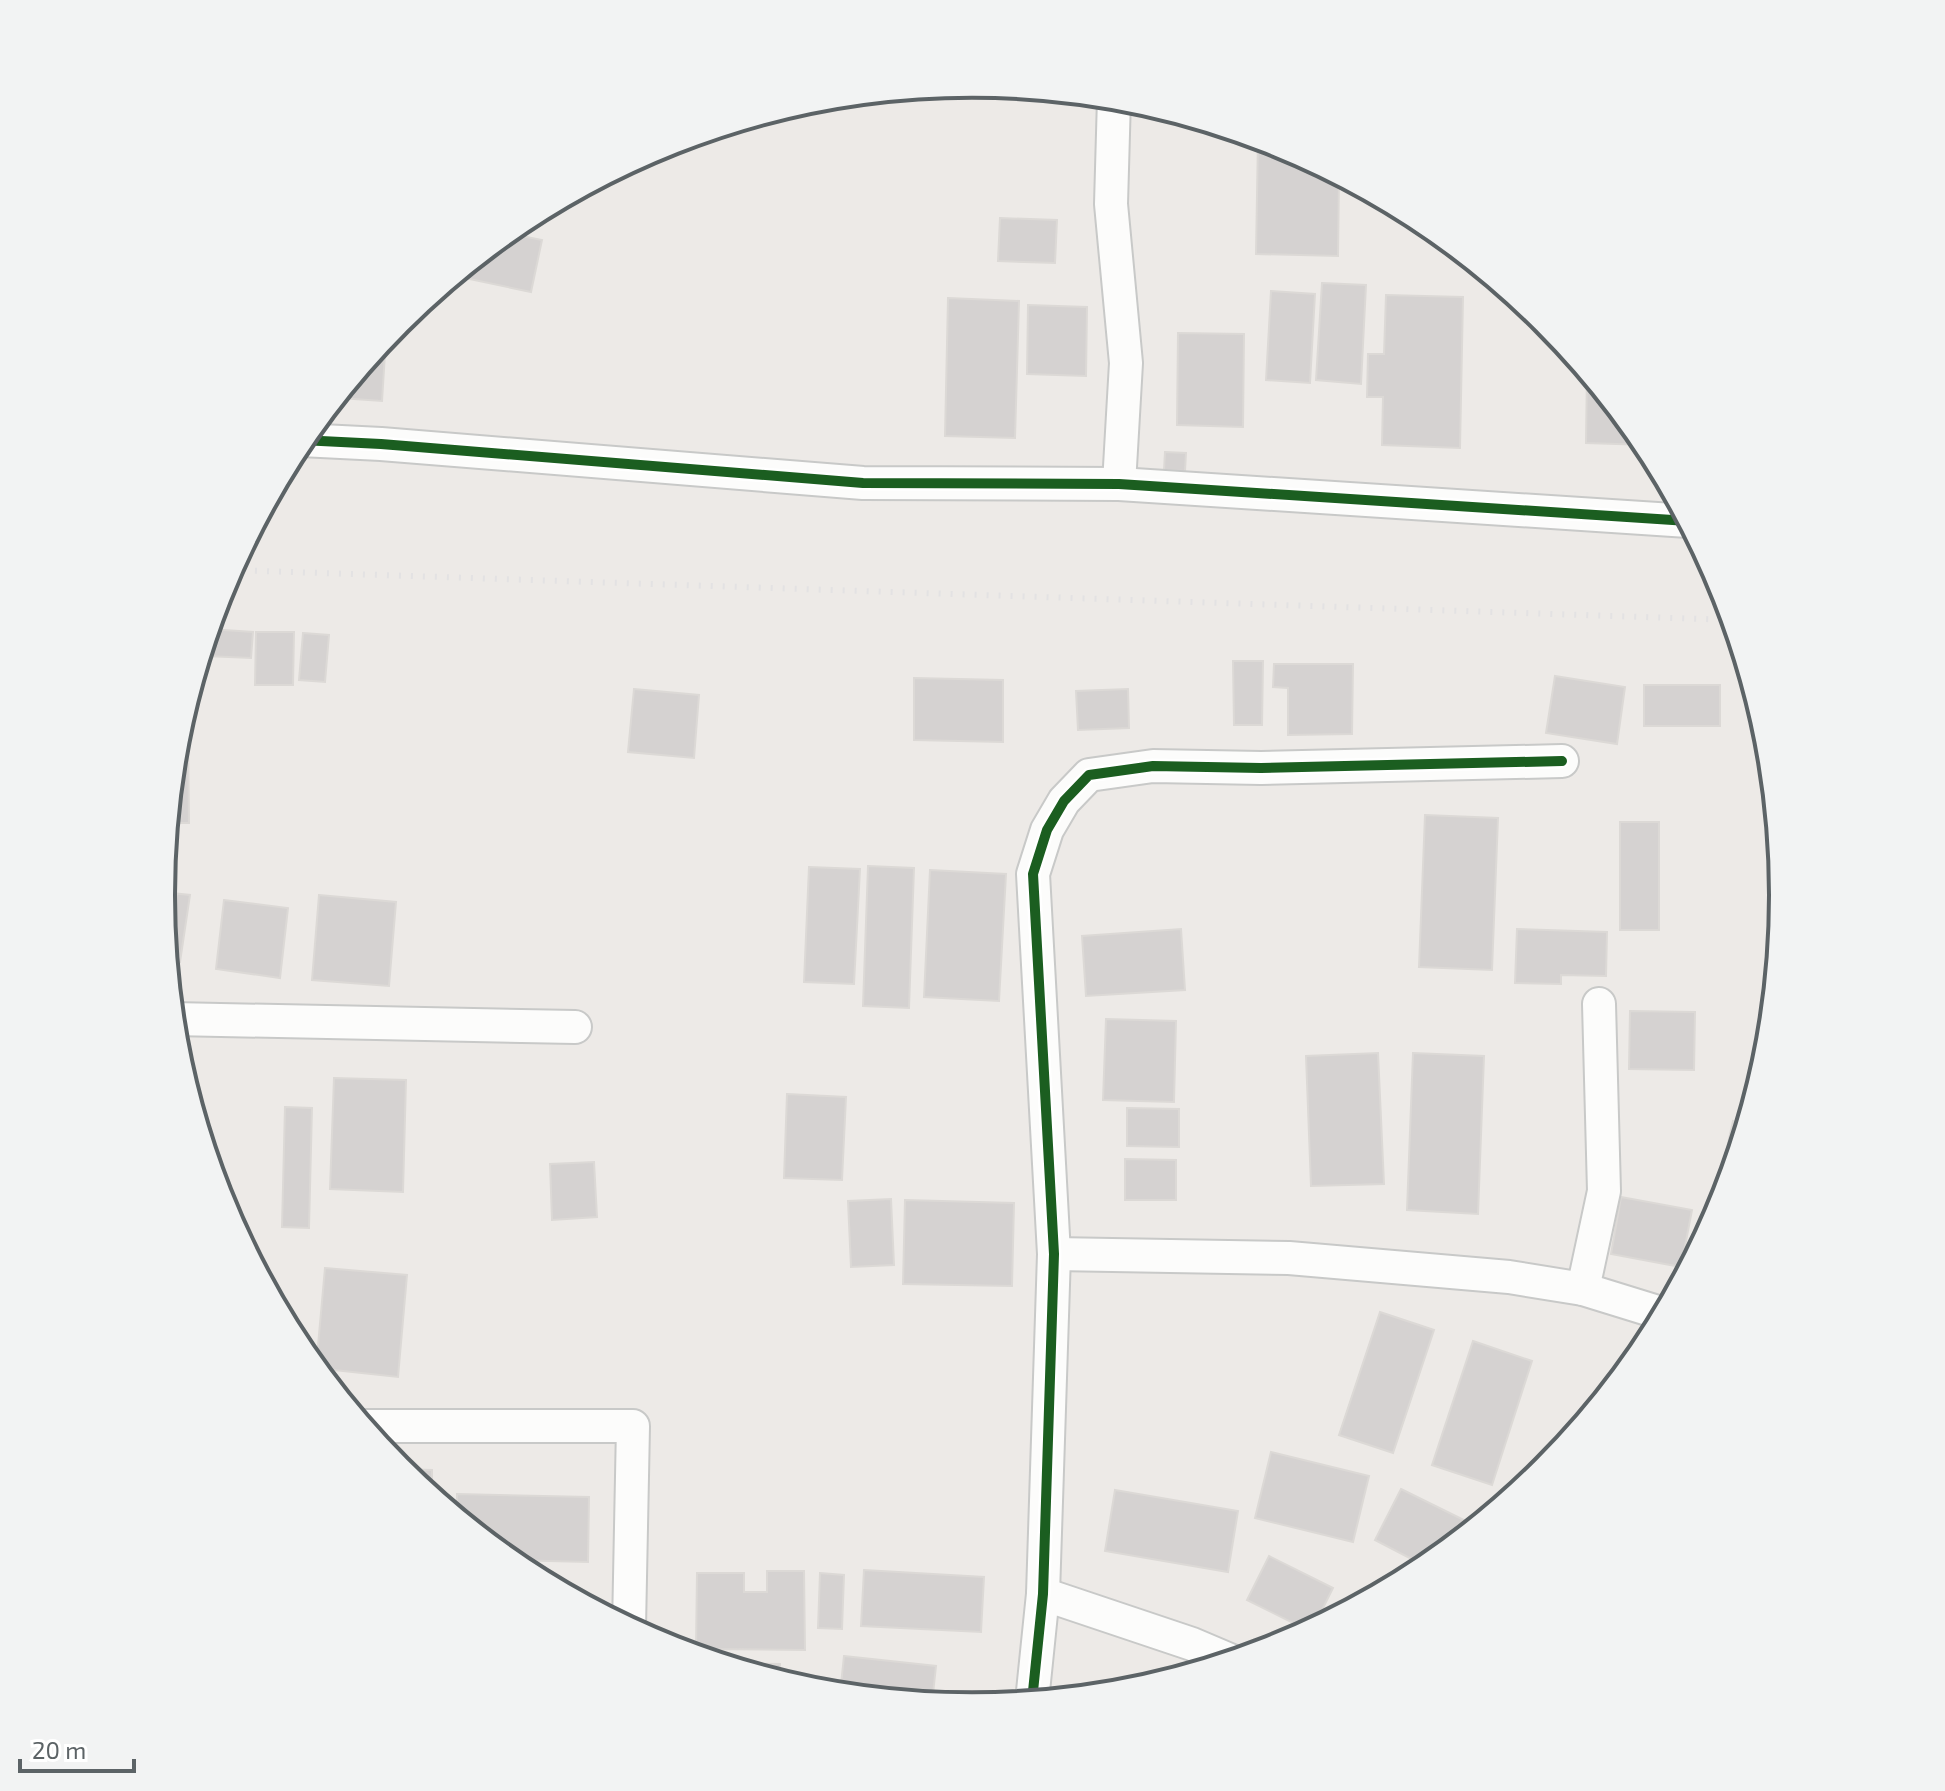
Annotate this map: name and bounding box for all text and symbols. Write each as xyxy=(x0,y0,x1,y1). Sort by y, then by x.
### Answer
scale bar xyxy=(20,1723,134,1773)
text: 20 m xyxy=(32,1735,86,1764)

